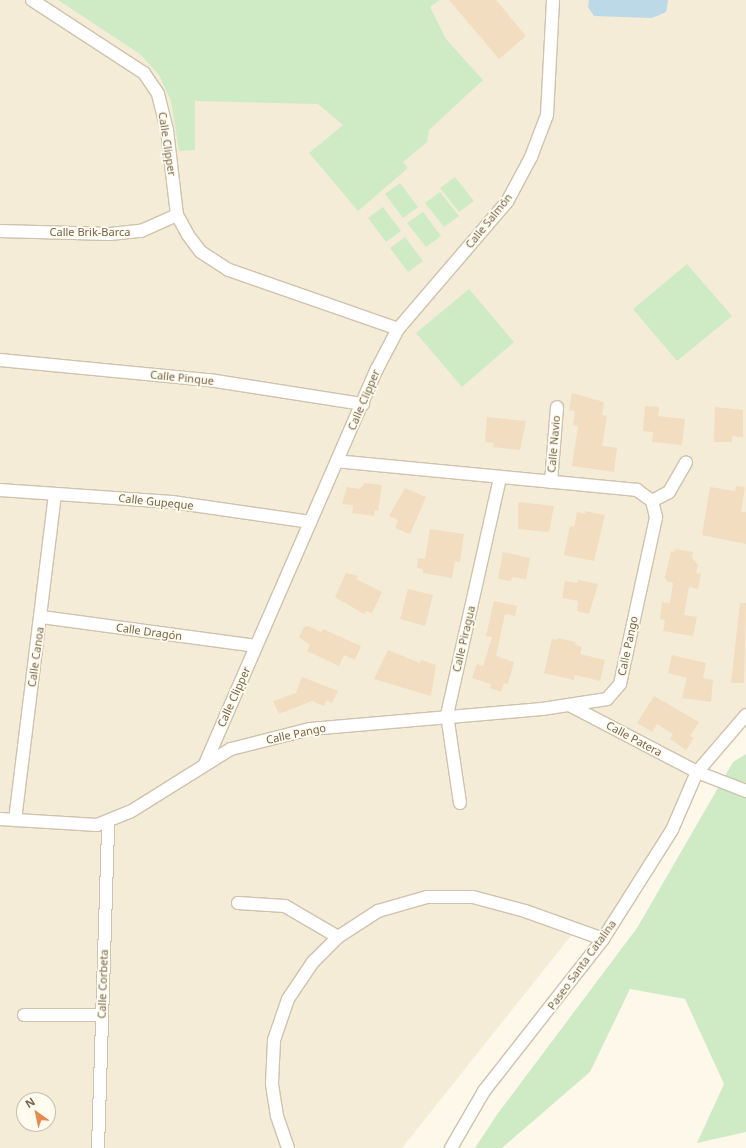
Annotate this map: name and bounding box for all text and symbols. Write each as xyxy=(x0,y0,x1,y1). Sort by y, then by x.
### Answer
street label: Calle Clipper xyxy=(155,111,179,177)
street label: Calle Salmón xyxy=(463,191,515,251)
street label: Calle Brik-Barca xyxy=(50,225,130,239)
street label: Calle Pinque xyxy=(150,368,214,388)
street label: Calle Clipper xyxy=(345,368,383,432)
street label: Calle Navio xyxy=(545,415,563,473)
street label: Calle Gupeque xyxy=(118,491,194,513)
street label: Calle Piragua xyxy=(450,605,478,673)
street label: Calle Pango xyxy=(615,615,641,677)
street label: Calle Dragón xyxy=(115,621,183,643)
street label: Calle Canoa xyxy=(25,626,47,688)
street label: Calle Clipper xyxy=(215,665,253,729)
street label: Calle Patera xyxy=(604,719,664,759)
street label: Calle Pango xyxy=(265,721,327,747)
street label: Paseo Santa Catalina xyxy=(545,918,619,1012)
street label: Calle Corbeta xyxy=(95,949,111,1019)
north arrow xyxy=(16,1092,56,1132)
text: N xyxy=(22,1094,38,1111)

